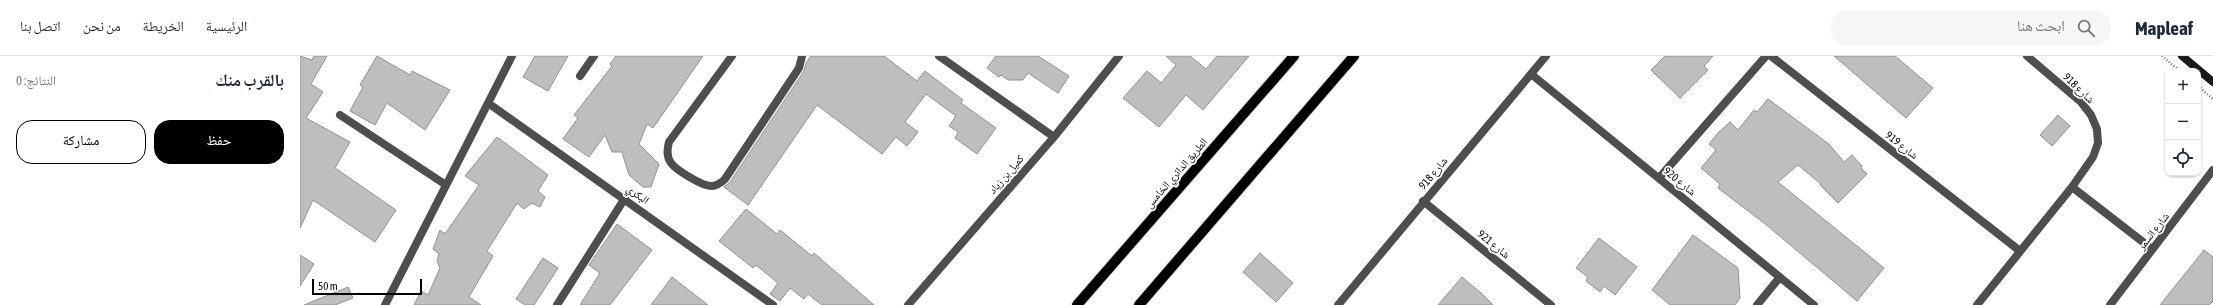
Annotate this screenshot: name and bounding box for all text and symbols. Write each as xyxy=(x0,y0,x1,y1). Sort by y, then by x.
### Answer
search box xyxy=(1831,10,2111,46)
text: ابحث هنا xyxy=(2017,17,2065,34)
icon: search xyxy=(2075,17,2097,39)
text: Mapleaf xyxy=(2135,17,2193,39)
text: اتصل بنا xyxy=(20,18,61,34)
text: من نحن xyxy=(83,18,121,34)
text: الخريطة xyxy=(143,18,184,34)
text: الرئيسية xyxy=(206,18,247,34)
map controls xyxy=(2165,68,2201,176)
button: + xyxy=(2165,68,2201,104)
text: بالقرب منك xyxy=(215,70,284,90)
street label: شارع 918 xyxy=(2060,71,2097,106)
text: النتائج: 0 xyxy=(16,73,56,88)
button: − xyxy=(2165,104,2201,140)
button: مشاركة xyxy=(16,120,146,164)
button: حفظ xyxy=(154,120,284,164)
street label: شارع 919 xyxy=(1883,129,1921,162)
street label: الطريق الدائري الخامس xyxy=(1142,136,1212,212)
button: locate xyxy=(2165,140,2201,176)
street label: كميل بن زياد xyxy=(986,152,1027,196)
street label: شارع 918 xyxy=(1416,155,1451,192)
street label: شارع 920 xyxy=(1661,164,1699,198)
street label: البكري xyxy=(623,182,651,208)
street label: شارع السمر xyxy=(2134,210,2172,253)
street label: شارع 921 xyxy=(1475,227,1513,261)
scale bar xyxy=(312,277,422,296)
text: 50 m xyxy=(318,280,338,292)

